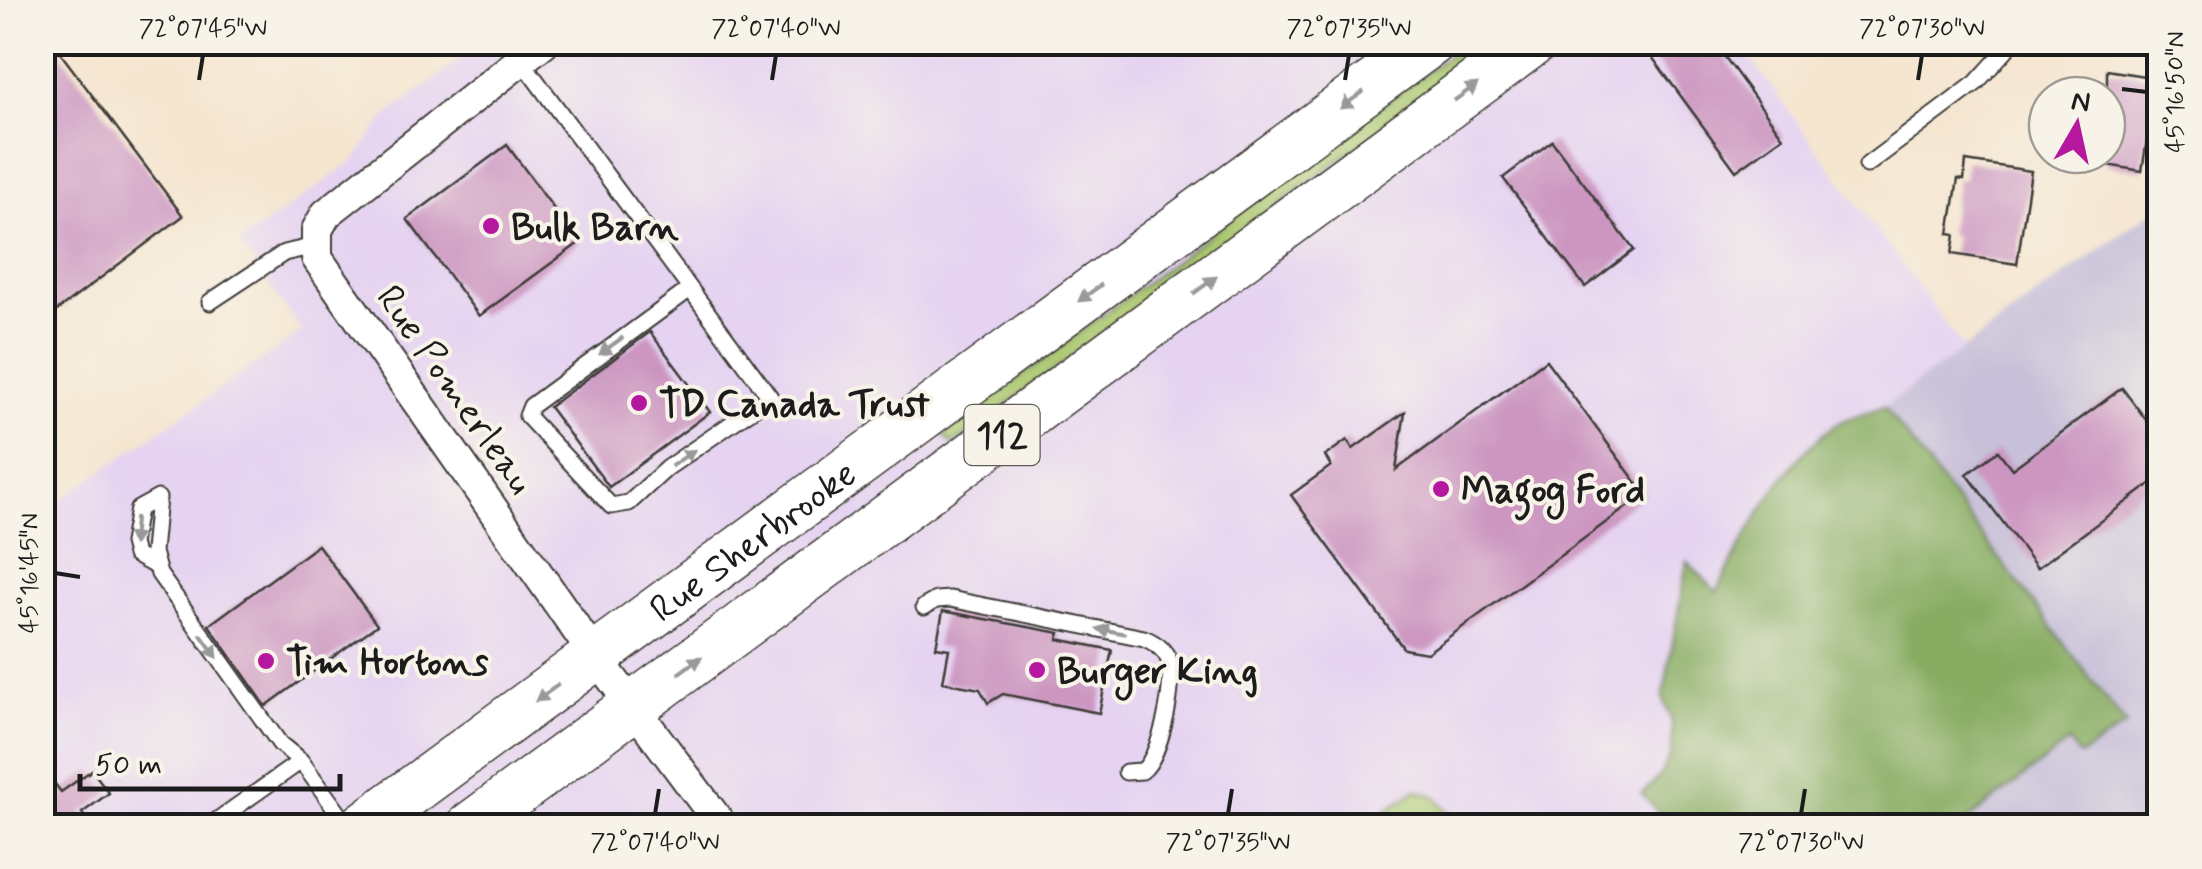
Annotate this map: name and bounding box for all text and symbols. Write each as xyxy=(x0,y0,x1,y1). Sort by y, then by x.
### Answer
text: 72°07'45"W xyxy=(139,13,267,46)
text: 72°07'40"W xyxy=(711,13,841,46)
text: 72°07'35"W xyxy=(1286,13,1412,46)
text: 72°07'30"W xyxy=(1859,13,1985,46)
text: 45°16'50"N xyxy=(2160,31,2193,153)
north arrow xyxy=(2027,75,2127,175)
one-way arrow xyxy=(1453,82,1479,102)
text: N xyxy=(2068,83,2093,123)
one-way arrow xyxy=(1339,90,1365,110)
place label: Bulk Barn xyxy=(511,204,679,253)
marker: Bulk Barn xyxy=(480,215,502,237)
one-way arrow xyxy=(1192,275,1218,295)
street label: Rue Pomerleau xyxy=(364,276,544,505)
one-way arrow xyxy=(1077,282,1104,302)
one-way arrow xyxy=(598,336,624,356)
place label: TD Canada Trust xyxy=(659,381,930,430)
marker: TD Canada Trust xyxy=(628,392,650,414)
road number: 112 xyxy=(964,405,1040,465)
one-way arrow xyxy=(669,449,696,468)
street label: Rue Sherbrooke xyxy=(641,450,867,635)
place label: Magog Ford xyxy=(1461,467,1645,521)
marker: Magog Ford xyxy=(1430,478,1452,500)
text: 45°16'45"N xyxy=(14,513,47,633)
one-way arrow xyxy=(125,516,141,548)
one-way arrow xyxy=(1095,623,1126,639)
one-way arrow xyxy=(199,633,219,659)
place label: Tim Hortons xyxy=(286,639,489,688)
place label: Burger King xyxy=(1057,648,1258,701)
marker: Tim Hortons xyxy=(255,650,277,672)
one-way arrow xyxy=(677,656,703,675)
marker: Burger King xyxy=(1026,659,1048,681)
one-way arrow xyxy=(534,682,560,702)
scale bar xyxy=(80,729,340,791)
text: 50 m xyxy=(95,746,162,785)
text: 72°07'40"W xyxy=(590,827,720,860)
text: 72°07'35"W xyxy=(1165,827,1291,860)
text: 72°07'30"W xyxy=(1738,827,1864,860)

